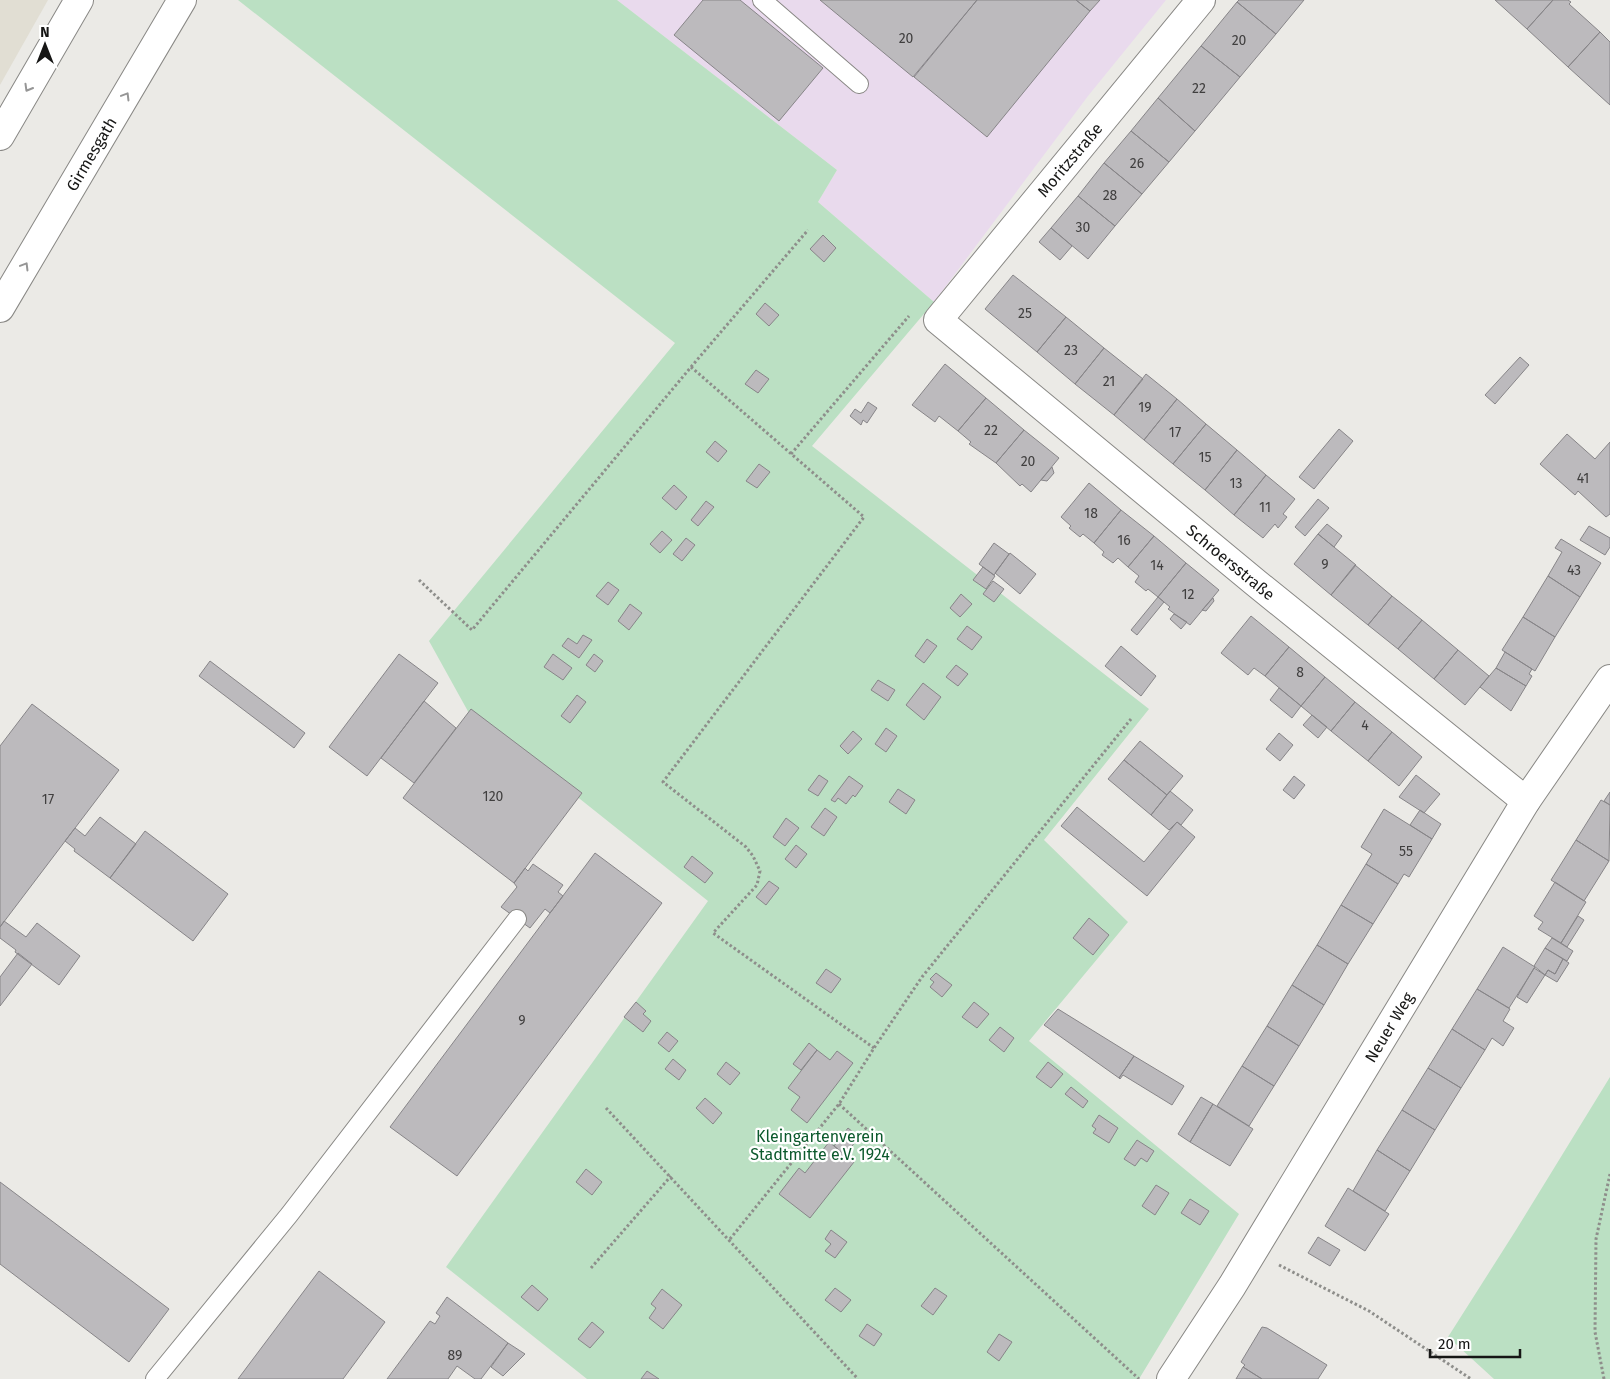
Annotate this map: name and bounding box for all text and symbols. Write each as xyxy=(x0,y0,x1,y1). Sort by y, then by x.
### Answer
north arrow xyxy=(20,20,70,70)
text: N xyxy=(40,24,50,41)
house number: 20 xyxy=(899,30,914,47)
house number: 20 xyxy=(1232,32,1247,49)
house number: 22 xyxy=(1192,80,1206,97)
one-way arrow xyxy=(25,82,35,91)
one-way arrow xyxy=(119,93,129,102)
street label: Girmesgath xyxy=(62,113,120,194)
street label: Moritzstraße xyxy=(1034,119,1106,201)
house number: 26 xyxy=(1130,155,1144,172)
house number: 28 xyxy=(1103,187,1118,204)
house number: 30 xyxy=(1076,219,1091,236)
one-way arrow xyxy=(18,263,28,272)
house number: 25 xyxy=(1018,305,1032,322)
house number: 23 xyxy=(1064,342,1078,359)
house number: 21 xyxy=(1103,373,1115,390)
house number: 19 xyxy=(1138,399,1152,416)
house number: 22 xyxy=(984,422,998,439)
house number: 17 xyxy=(1169,424,1181,441)
house number: 15 xyxy=(1198,449,1212,466)
house number: 20 xyxy=(1021,453,1036,470)
house number: 41 xyxy=(1577,470,1589,487)
house number: 13 xyxy=(1229,475,1243,492)
house number: 11 xyxy=(1259,499,1271,516)
house number: 18 xyxy=(1084,505,1098,522)
street label: Schroersstraße xyxy=(1183,520,1279,604)
house number: 16 xyxy=(1117,532,1131,549)
house number: 9 xyxy=(1321,556,1329,573)
house number: 14 xyxy=(1150,557,1164,574)
house number: 43 xyxy=(1567,562,1581,579)
house number: 12 xyxy=(1182,586,1195,603)
house number: 8 xyxy=(1296,664,1304,681)
house number: 4 xyxy=(1361,717,1369,734)
house number: 120 xyxy=(483,788,504,805)
house number: 17 xyxy=(42,791,54,808)
house number: 55 xyxy=(1399,843,1413,860)
street label: Neuer Weg xyxy=(1361,988,1418,1065)
house number: 9 xyxy=(518,1012,526,1029)
park label: Kleingartenverein Stadtmitte e.V. 1924 xyxy=(750,1127,890,1164)
scale bar xyxy=(1430,1326,1520,1358)
text: 20 m xyxy=(1438,1335,1471,1353)
house number: 89 xyxy=(448,1347,462,1364)

